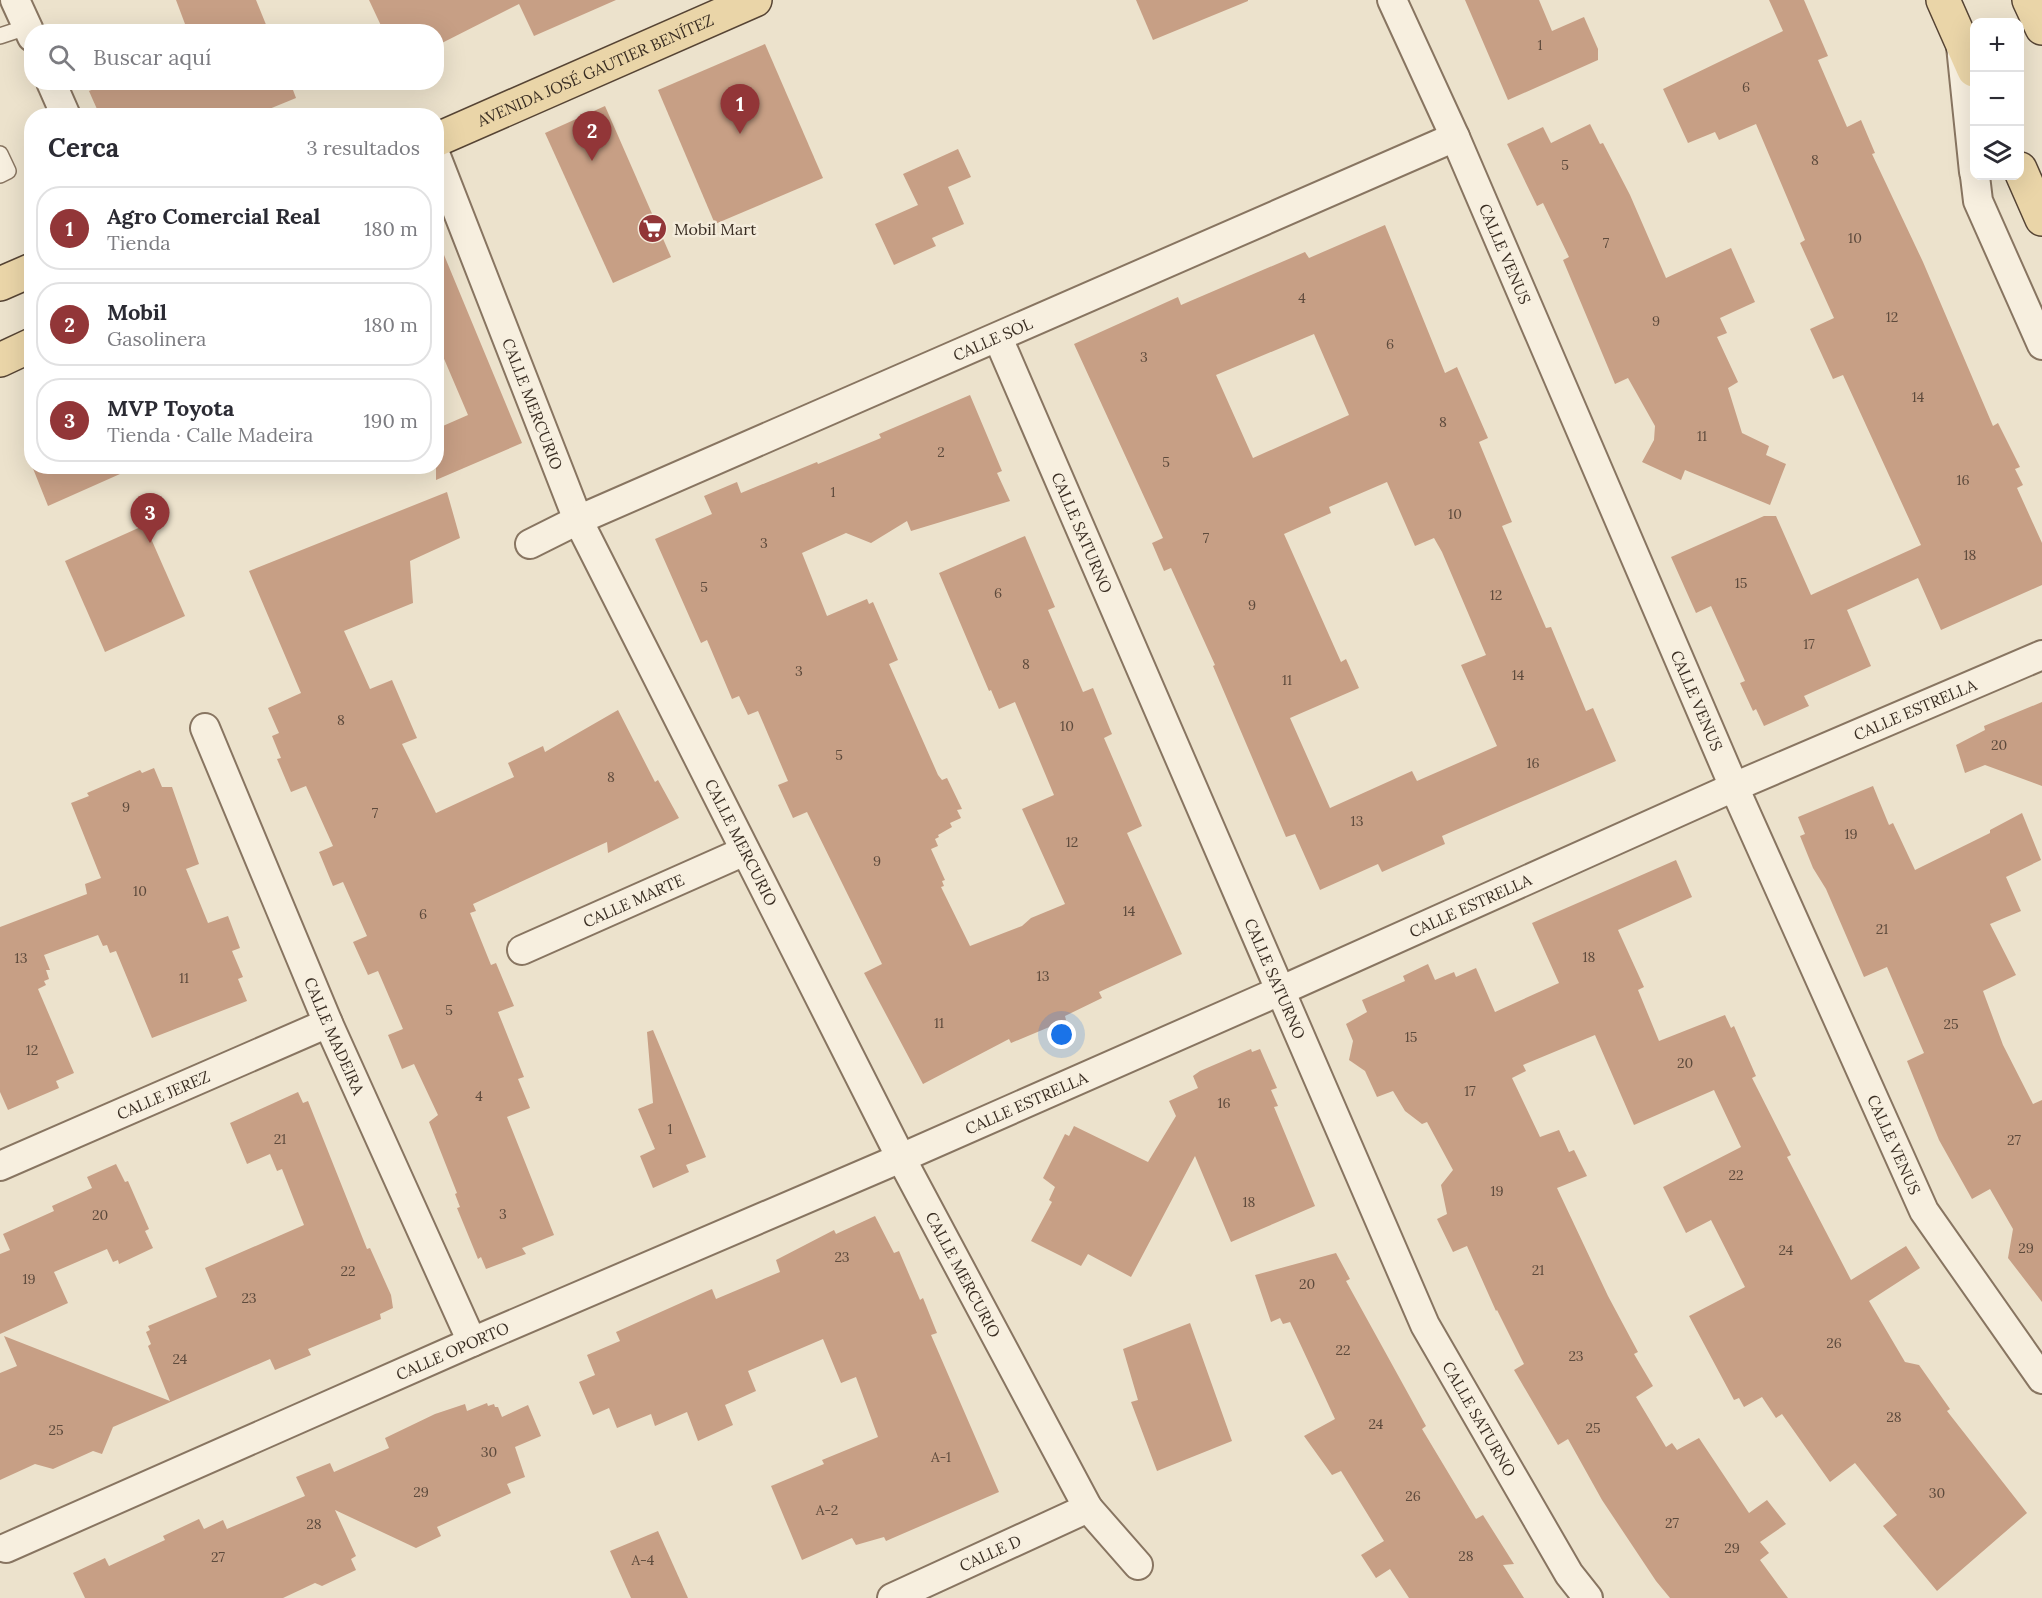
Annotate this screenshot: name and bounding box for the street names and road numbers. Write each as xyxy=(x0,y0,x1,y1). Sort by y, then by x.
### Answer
street label: AVENIDA JOSÉ GAUTIER BENÍTEZ xyxy=(473,9,717,131)
street label: CALLE VENUS xyxy=(1475,201,1536,307)
street label: CALLE SOL xyxy=(950,313,1035,365)
street label: CALLE MERCURIO xyxy=(498,335,567,473)
street label: CALLE SATURNO xyxy=(1047,469,1117,596)
street label: CALLE VENUS xyxy=(1666,647,1727,754)
street label: CALLE ESTRELLA xyxy=(1850,674,1980,745)
street label: CALLE MERCURIO xyxy=(701,775,782,909)
street label: CALLE MARTE xyxy=(580,869,687,932)
street label: CALLE ESTRELLA xyxy=(1406,869,1535,942)
street label: CALLE SATURNO xyxy=(1240,915,1310,1042)
street label: CALLE MADEIRA xyxy=(300,974,369,1099)
street label: CALLE JEREZ xyxy=(114,1066,213,1124)
street label: CALLE ESTRELLA xyxy=(962,1067,1091,1139)
street label: CALLE VENUS xyxy=(1863,1091,1925,1198)
street label: CALLE MERCURIO xyxy=(922,1208,1005,1341)
street label: CALLE OPORTO xyxy=(393,1317,512,1384)
street label: CALLE SATURNO xyxy=(1438,1358,1520,1480)
street label: CALLE D xyxy=(956,1530,1024,1576)

